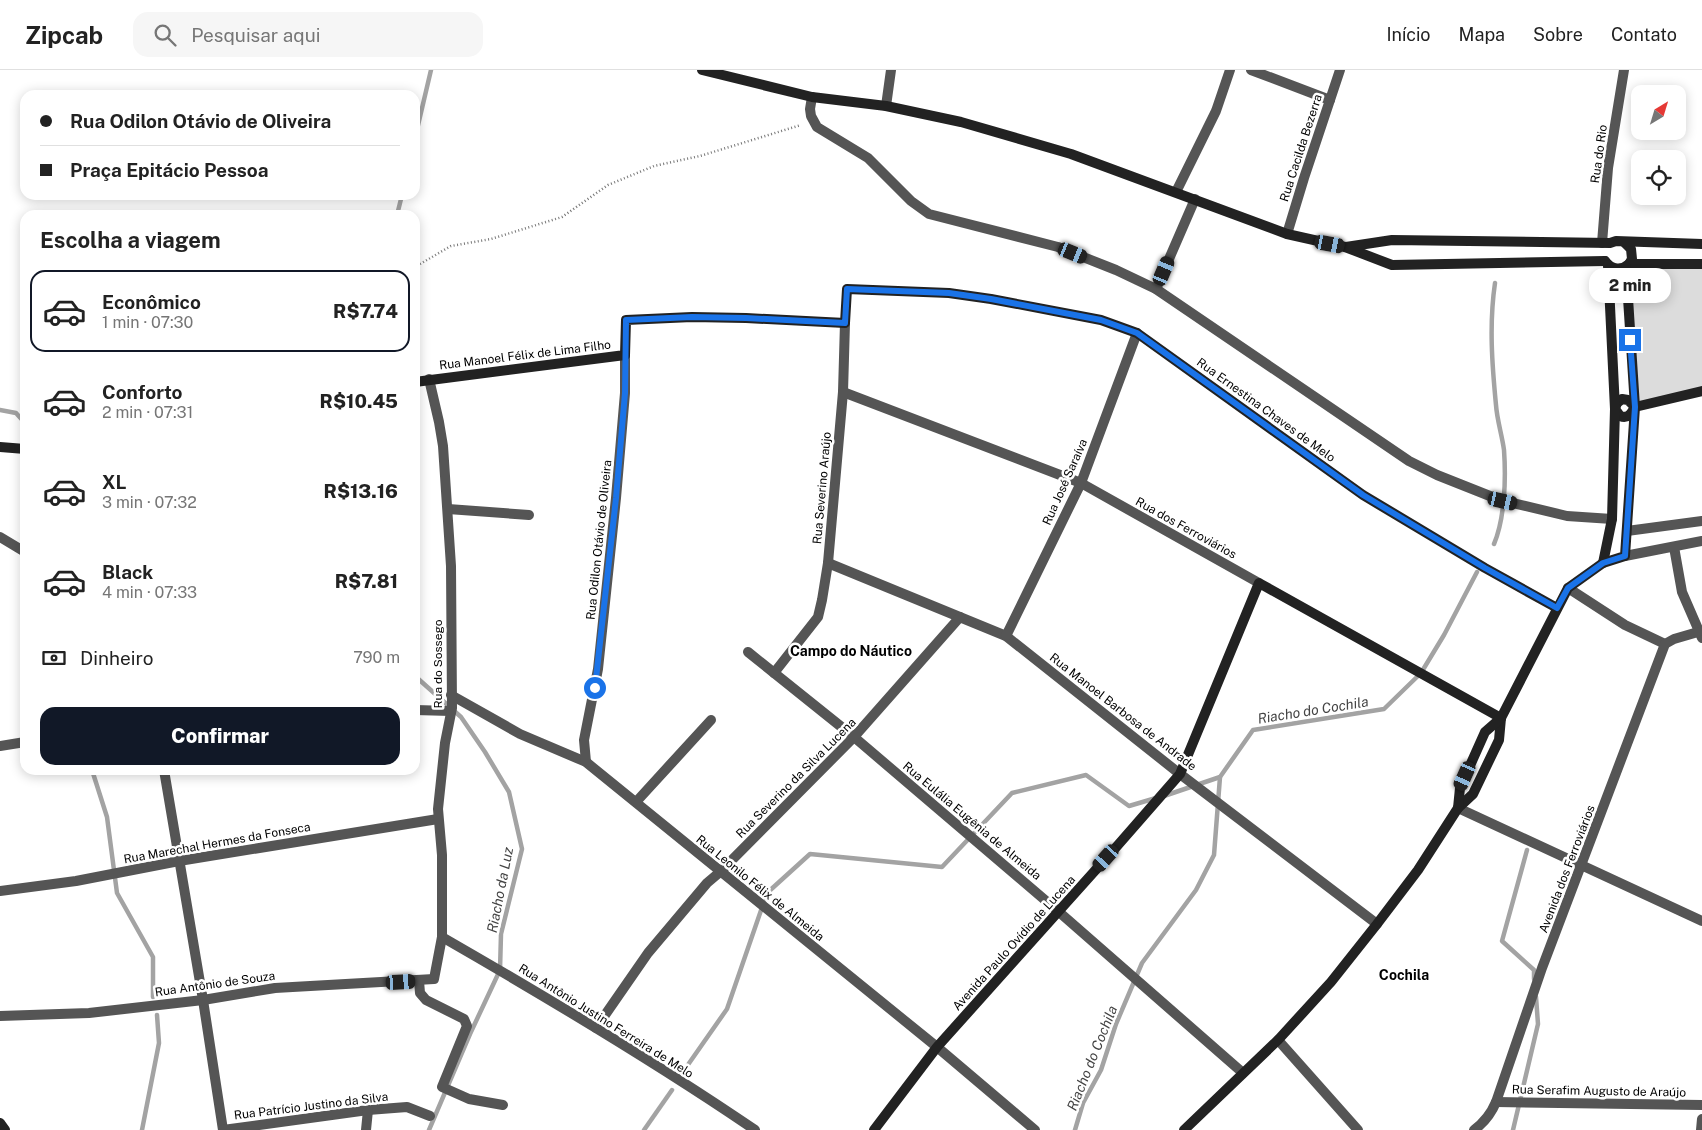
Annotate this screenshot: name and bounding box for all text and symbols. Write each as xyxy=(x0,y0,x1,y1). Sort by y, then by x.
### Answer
search box xyxy=(133,12,483,57)
text: Zipcab xyxy=(25,21,103,49)
icon: search xyxy=(151,21,179,49)
text: Pesquisar aqui xyxy=(191,24,320,46)
text: Início xyxy=(1386,24,1431,45)
text: Mapa xyxy=(1459,24,1505,45)
text: Sobre xyxy=(1533,24,1583,45)
text: Contato xyxy=(1611,24,1677,45)
north arrow xyxy=(1631,85,1686,140)
map controls xyxy=(1631,85,1686,205)
street label: Rua Cacilda Bezerra xyxy=(1277,93,1325,203)
text: Rua Odilon Otávio de Oliveira xyxy=(70,110,331,132)
street label: Rua do Rio xyxy=(1588,124,1610,184)
button: locate xyxy=(1631,150,1686,205)
text: Praça Epitácio Pessoa xyxy=(70,159,269,181)
text: Escolha a viagem xyxy=(40,227,221,253)
car xyxy=(1313,234,1346,254)
car xyxy=(1056,240,1089,266)
car xyxy=(1151,254,1176,288)
callout: 2 min xyxy=(1589,268,1671,302)
text: 2 min xyxy=(1609,276,1651,295)
icon: car xyxy=(42,289,87,334)
text: Econômico xyxy=(102,291,201,313)
text: R$7.74 xyxy=(333,300,398,322)
text: 1 min · 07:30 xyxy=(102,313,193,332)
route end xyxy=(1619,329,1641,351)
street label: Rua Manoel Félix de Lima Filho xyxy=(438,337,612,372)
street label: Rua Ernestina Chaves de Melo xyxy=(1194,355,1338,465)
icon: car xyxy=(42,379,87,424)
text: Conforto xyxy=(102,381,182,403)
text: R$10.45 xyxy=(320,390,398,412)
text: 2 min · 07:31 xyxy=(102,403,193,422)
street label: Rua Severino Araújo xyxy=(810,431,834,545)
street label: Rua José Saraíva xyxy=(1040,437,1090,527)
street label: Rua Odilon Otávio de Oliveira xyxy=(584,459,614,621)
icon: car xyxy=(42,469,87,514)
text: XL xyxy=(102,471,127,493)
text: R$13.16 xyxy=(324,480,398,502)
car xyxy=(1486,490,1519,512)
text: 3 min · 07:32 xyxy=(102,493,197,512)
street label: Rua dos Ferroviários xyxy=(1133,494,1239,562)
icon: car xyxy=(42,559,87,604)
text: Black xyxy=(102,561,153,583)
text: R$7.81 xyxy=(335,570,398,592)
text: 4 min · 07:33 xyxy=(102,583,197,602)
street label: Rua do Sossego xyxy=(431,619,445,708)
district label: Campo do Náutico xyxy=(790,643,912,659)
icon: cash xyxy=(40,644,68,672)
text: Dinheiro xyxy=(80,647,154,669)
text: 790 m xyxy=(353,648,400,667)
street label: Rua Manoel Barbosa de Andrade xyxy=(1047,650,1199,774)
route start xyxy=(584,677,606,699)
water label: Riacho do Cochila xyxy=(1256,693,1370,727)
button: Confirmar xyxy=(40,707,400,765)
street label: Rua Severino da Silva Lucena xyxy=(733,715,859,841)
street label: Rua Eulália Eugênia de Almeida xyxy=(900,759,1044,883)
car xyxy=(1452,759,1477,793)
street label: Avenida dos Ferroviários xyxy=(1536,803,1598,935)
street label: Rua Marechal Hermes da Fonseca xyxy=(122,820,312,866)
street label: Rua Leonilo Félix de Almeida xyxy=(693,832,827,944)
car xyxy=(1090,842,1121,874)
water label: Riacho da Luz xyxy=(484,845,516,934)
street label: Avenida Paulo Ovídio de Lucena xyxy=(950,873,1078,1013)
street label: Rua Antônio Justino Ferreira de Melo xyxy=(516,961,696,1081)
district label: Cochila xyxy=(1379,967,1429,983)
street label: Rua Antônio de Souza xyxy=(154,969,276,999)
car xyxy=(385,974,416,990)
water label: Riacho do Cochila xyxy=(1064,1003,1120,1113)
street label: Rua Serafim Augusto de Araújo xyxy=(1512,1082,1686,1100)
street label: Rua Patrício Justino da Silva xyxy=(233,1090,389,1122)

